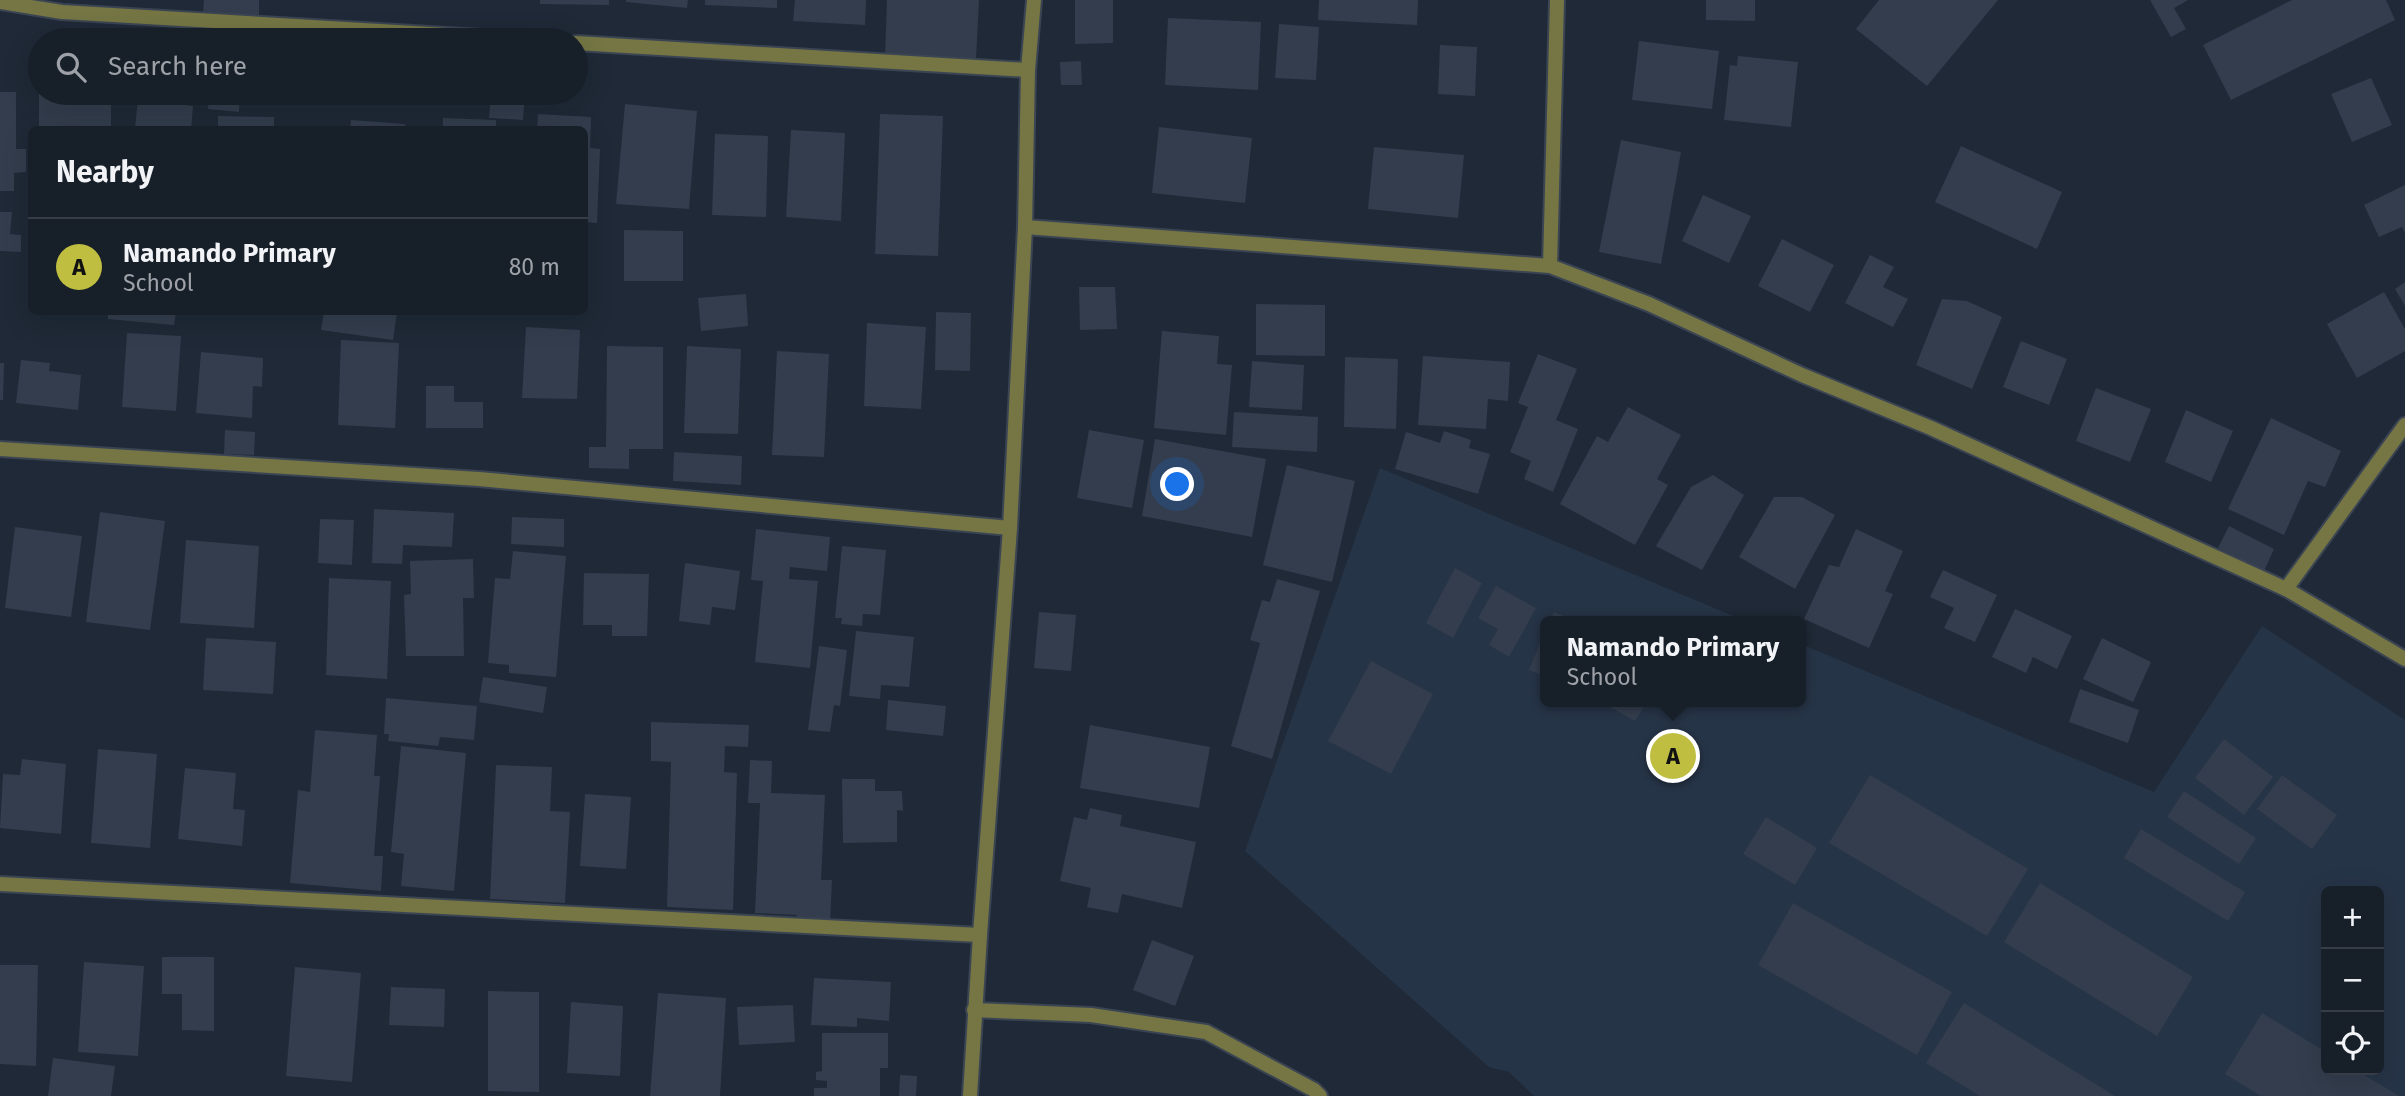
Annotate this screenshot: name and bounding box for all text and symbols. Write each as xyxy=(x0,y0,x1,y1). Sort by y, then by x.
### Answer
search box xyxy=(28,28,588,105)
icon: search xyxy=(52,48,90,86)
text: Search here xyxy=(108,51,247,82)
text: Nearby xyxy=(56,154,154,190)
text: Namando Primary xyxy=(123,238,336,269)
text: A xyxy=(72,253,86,281)
text: 80 m xyxy=(509,253,560,281)
text: School xyxy=(123,269,194,297)
your location xyxy=(1160,467,1194,501)
popup xyxy=(1540,616,1806,707)
text: Namando Primary xyxy=(1567,632,1779,663)
text: School xyxy=(1567,663,1637,691)
pin: A xyxy=(1650,730,1696,782)
map controls xyxy=(2321,886,2384,1075)
button: + xyxy=(2321,886,2384,949)
button: − xyxy=(2321,949,2384,1012)
button: locate xyxy=(2321,1012,2384,1075)

